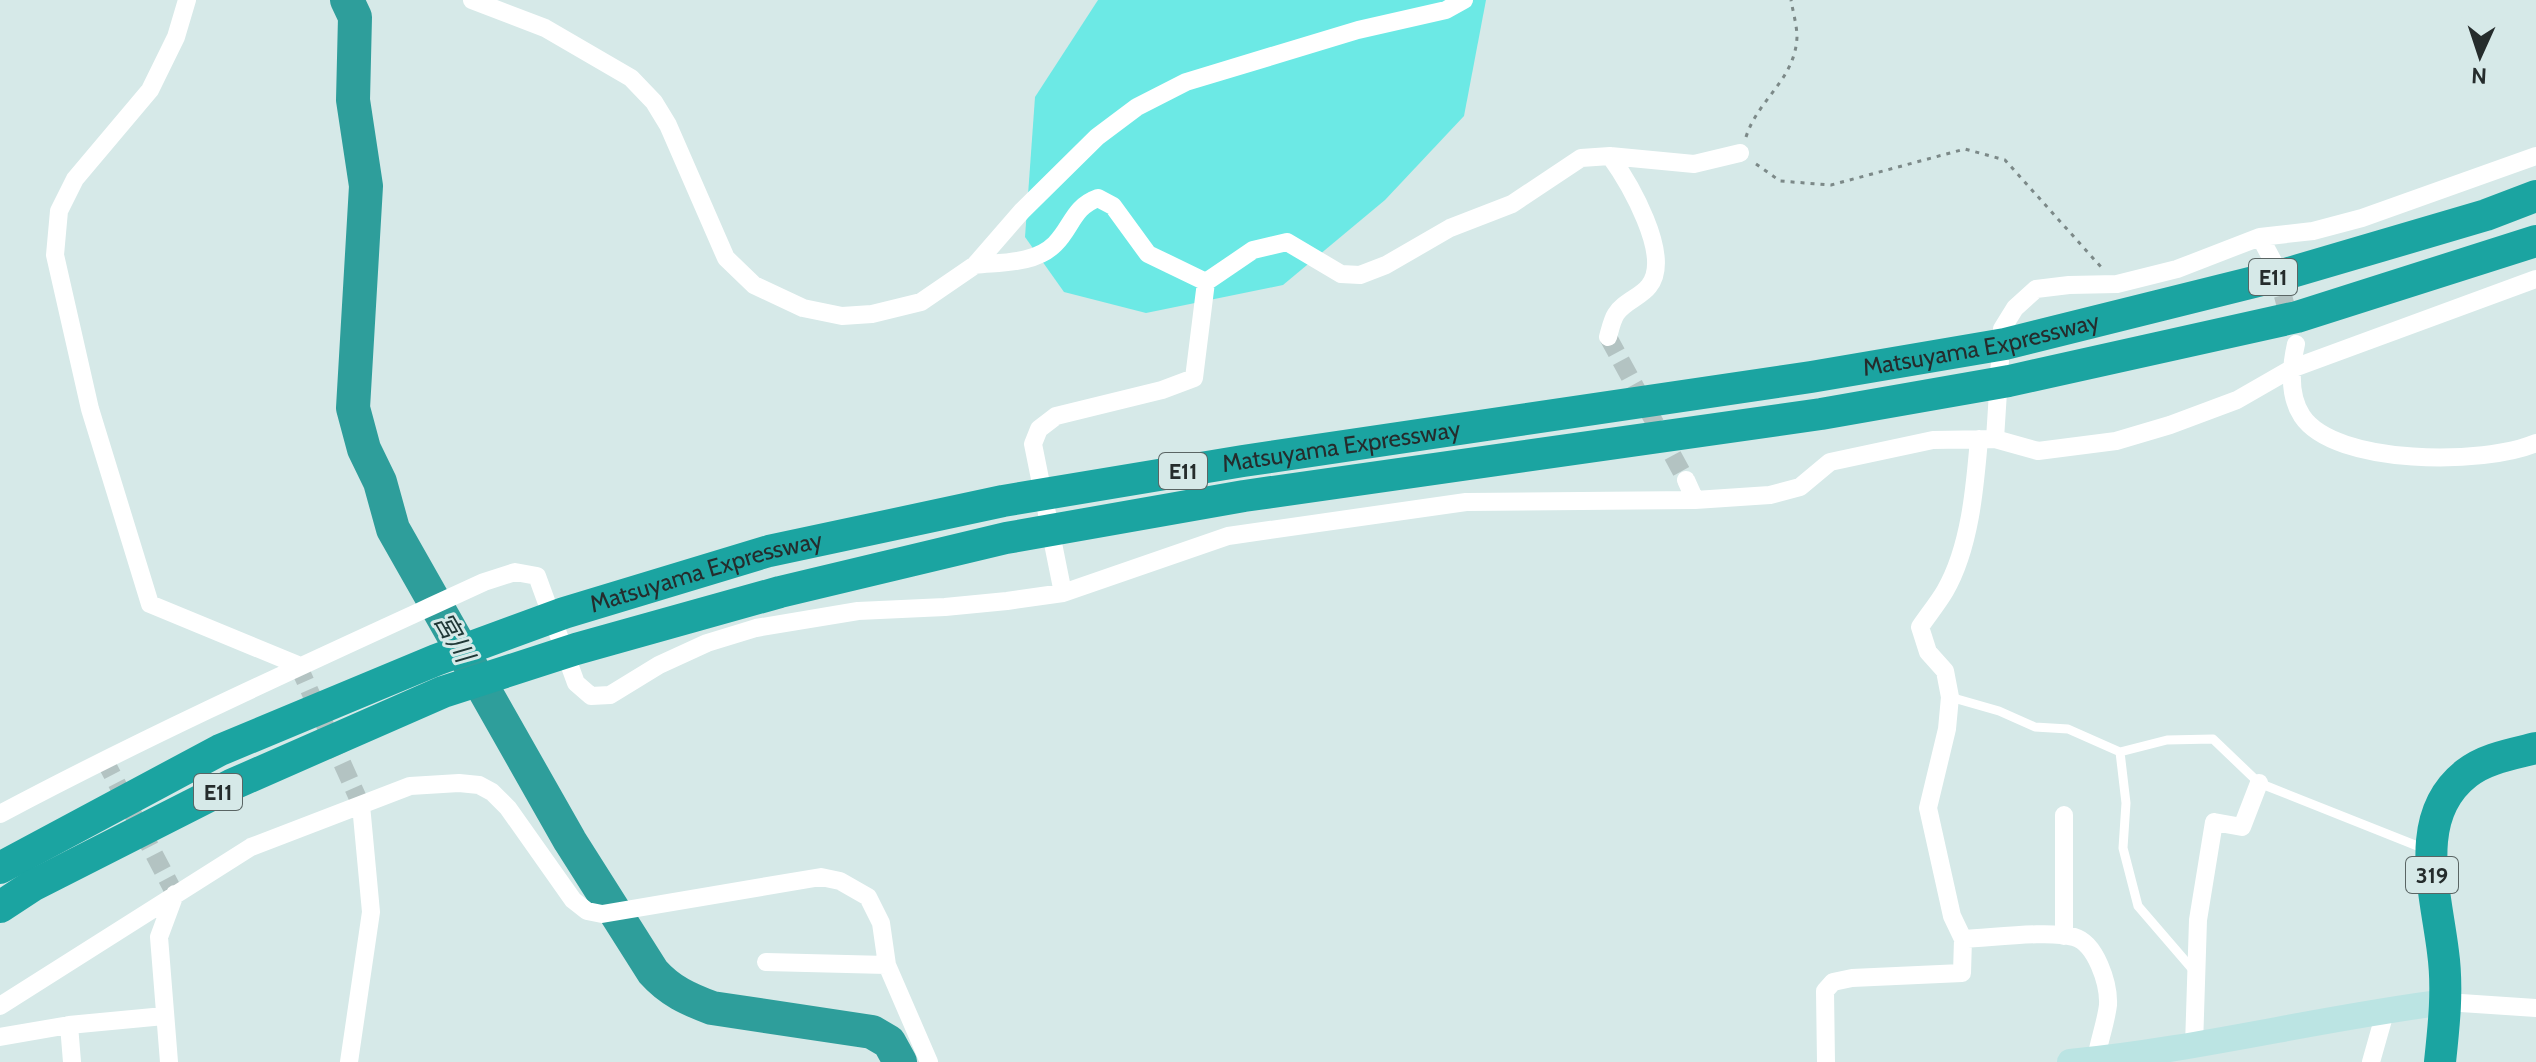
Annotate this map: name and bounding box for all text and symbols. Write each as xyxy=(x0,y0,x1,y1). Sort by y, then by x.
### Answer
north arrow xyxy=(2440,16,2520,96)
text: N xyxy=(2471,62,2487,89)
road number: E11 xyxy=(2249,259,2297,295)
street label: Matsuyama Expressway xyxy=(1860,306,2102,382)
street label: Matsuyama Expressway xyxy=(1220,414,1462,478)
road number: E11 xyxy=(1159,453,1207,489)
street label: Matsuyama Expressway xyxy=(586,525,825,618)
water label: 宮川 xyxy=(427,606,482,670)
road number: E11 xyxy=(194,774,242,810)
road number: 319 xyxy=(2406,857,2458,893)

